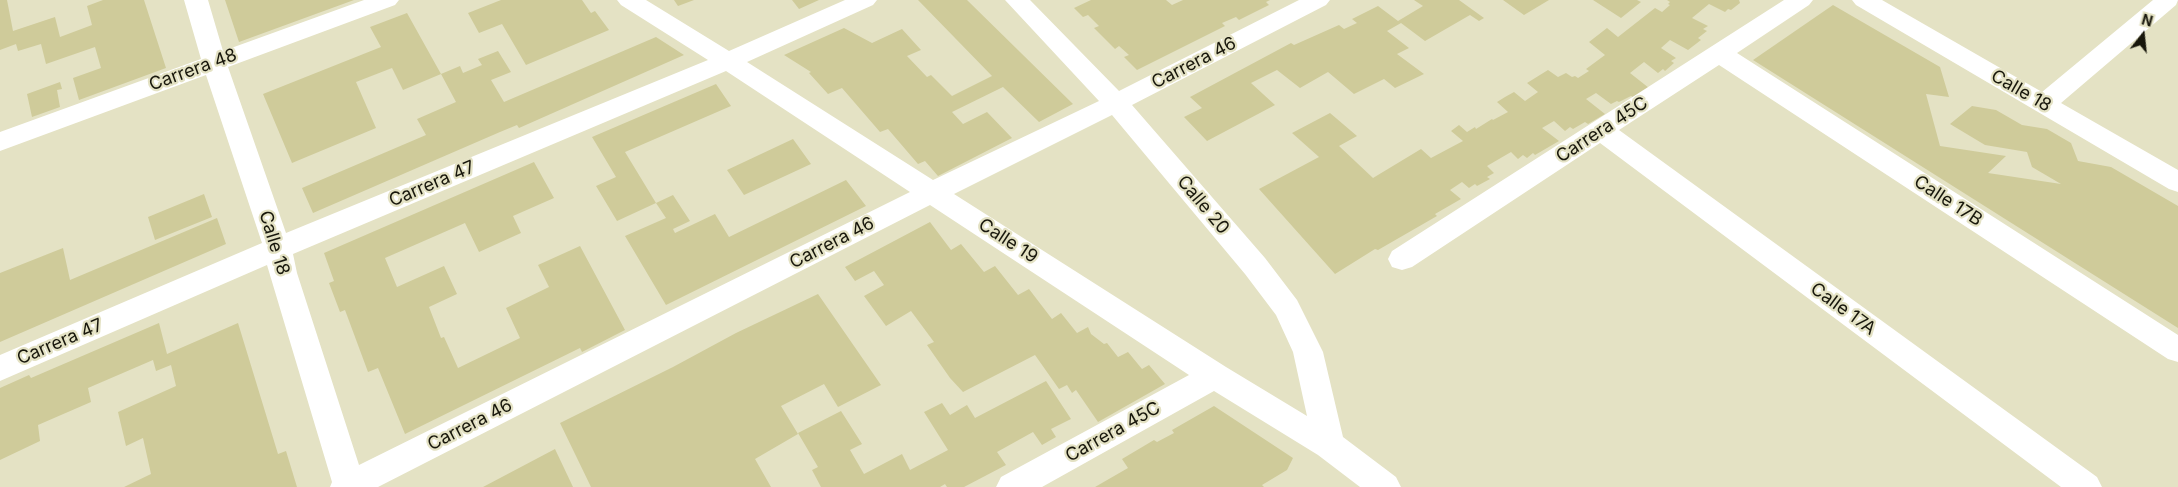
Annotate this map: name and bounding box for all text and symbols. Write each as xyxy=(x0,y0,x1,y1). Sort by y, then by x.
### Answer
north arrow xyxy=(2118,10,2168,60)
text: N xyxy=(2140,10,2155,30)
street label: Carrera 46 xyxy=(1148,32,1240,94)
street label: Carrera 48 xyxy=(146,44,240,96)
street label: Calle 18 xyxy=(1987,65,2055,117)
street label: Carrera 45C xyxy=(1552,92,1652,168)
street label: Carrera 47 xyxy=(386,156,478,212)
street label: Calle 20 xyxy=(1172,171,1234,239)
street label: Calle 17B xyxy=(1910,171,1986,231)
street label: Calle 18 xyxy=(254,208,294,278)
street label: Carrera 46 xyxy=(786,212,878,274)
street label: Calle 19 xyxy=(974,214,1042,268)
street label: Calle 17A xyxy=(1806,278,1880,340)
street label: Carrera 47 xyxy=(14,314,106,370)
street label: Carrera 46 xyxy=(424,394,516,456)
street label: Carrera 45C xyxy=(1062,397,1164,467)

